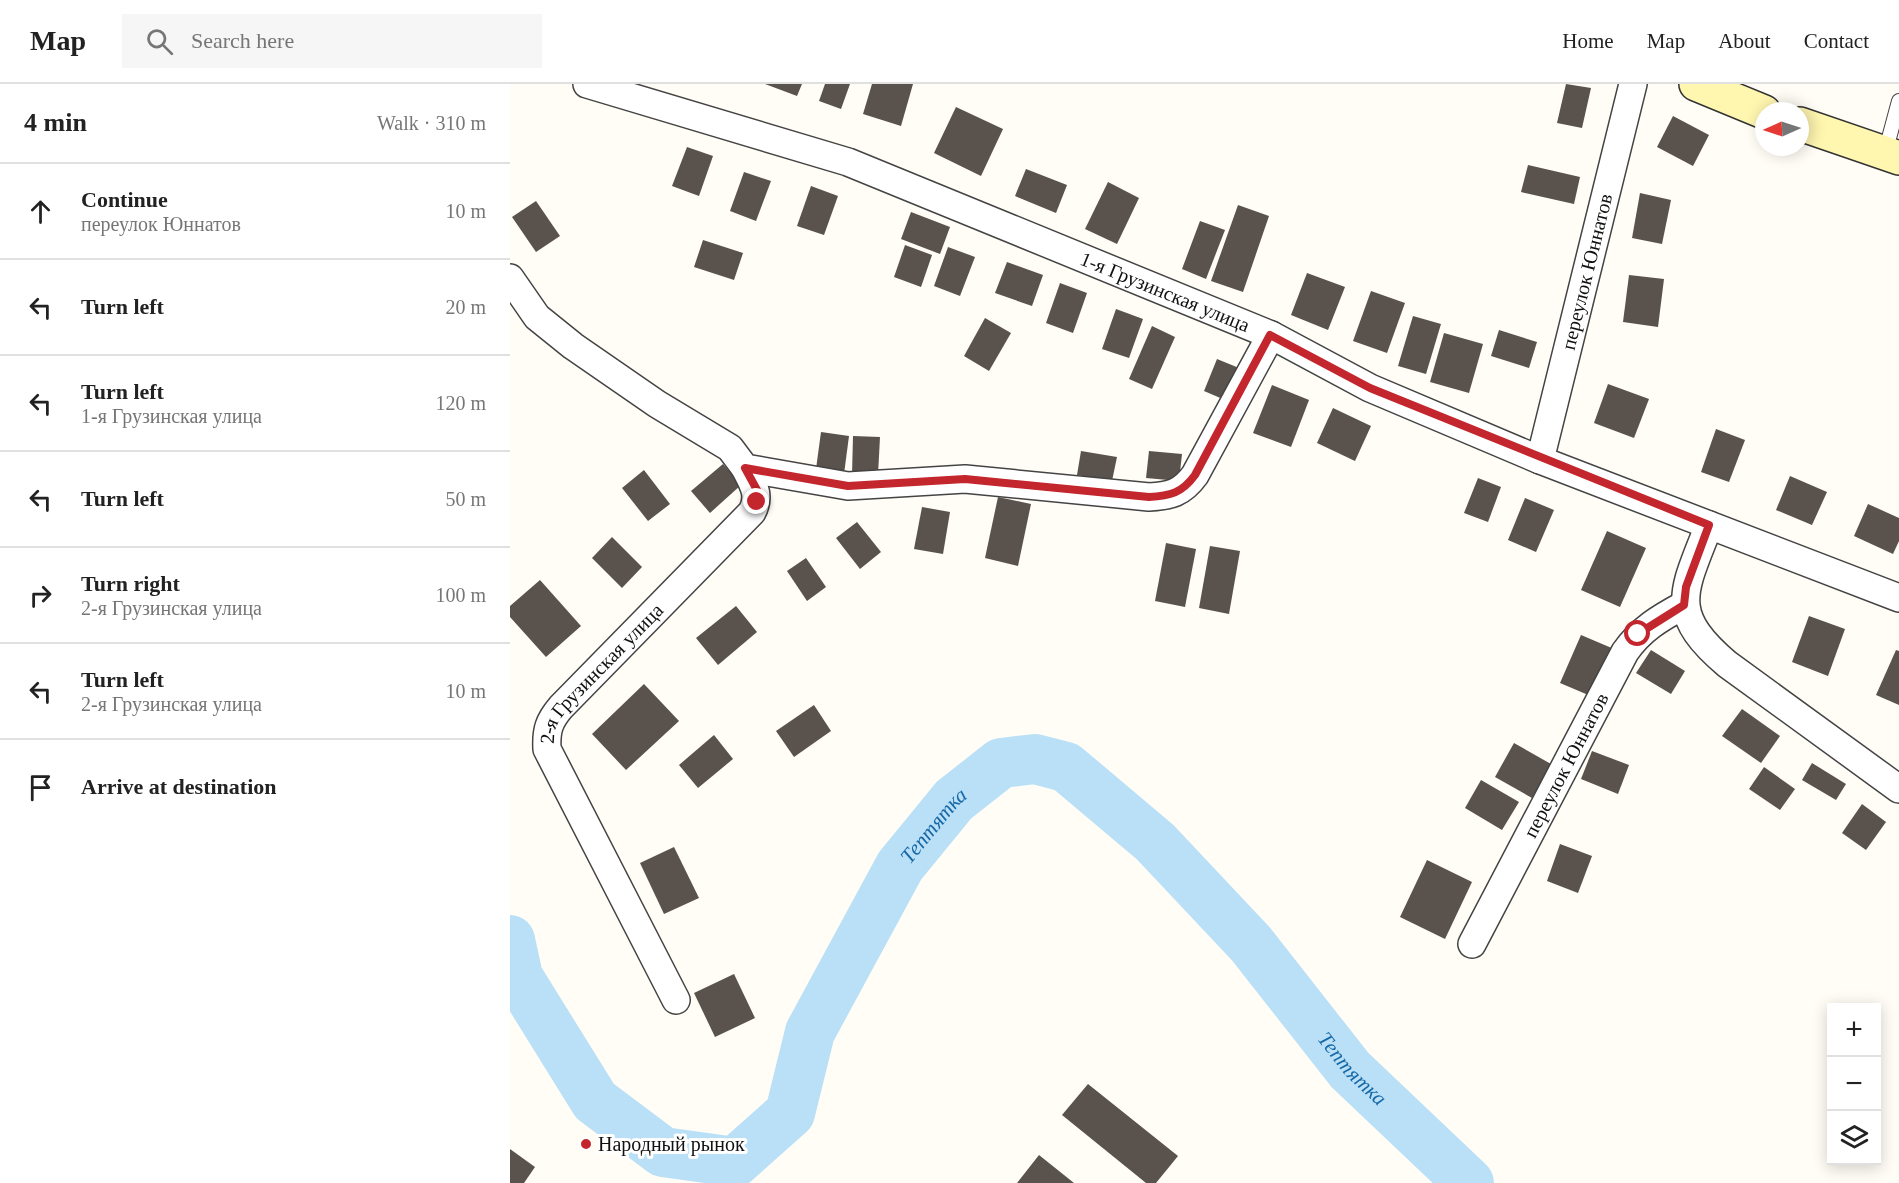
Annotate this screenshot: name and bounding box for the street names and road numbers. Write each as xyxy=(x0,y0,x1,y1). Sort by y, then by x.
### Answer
street label: переулок Юннатов xyxy=(1557,191,1616,352)
street label: 1-я Грузинская улица xyxy=(1077,247,1253,336)
street label: 2-я Грузинская улица xyxy=(536,599,667,744)
street label: переулок Юннатов xyxy=(1519,689,1613,841)

